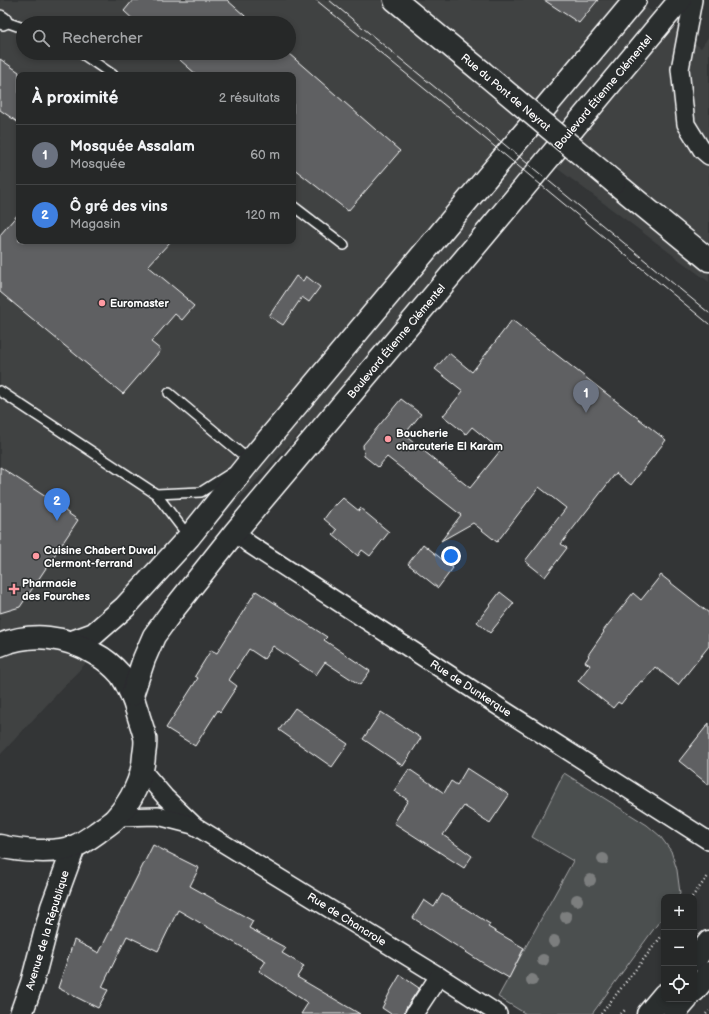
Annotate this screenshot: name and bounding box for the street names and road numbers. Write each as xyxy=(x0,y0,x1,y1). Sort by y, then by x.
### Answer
street label: Boulevard Étienne Clémentel xyxy=(551,32,655,152)
street label: Rue du Pont de Neyrat xyxy=(458,51,554,134)
street label: Boulevard Étienne Clémentel xyxy=(344,281,448,401)
street label: Rue de Dunkerque xyxy=(428,657,514,720)
street label: Avenue de la République xyxy=(23,868,72,992)
street label: Rue de Chancrole xyxy=(305,890,389,949)

